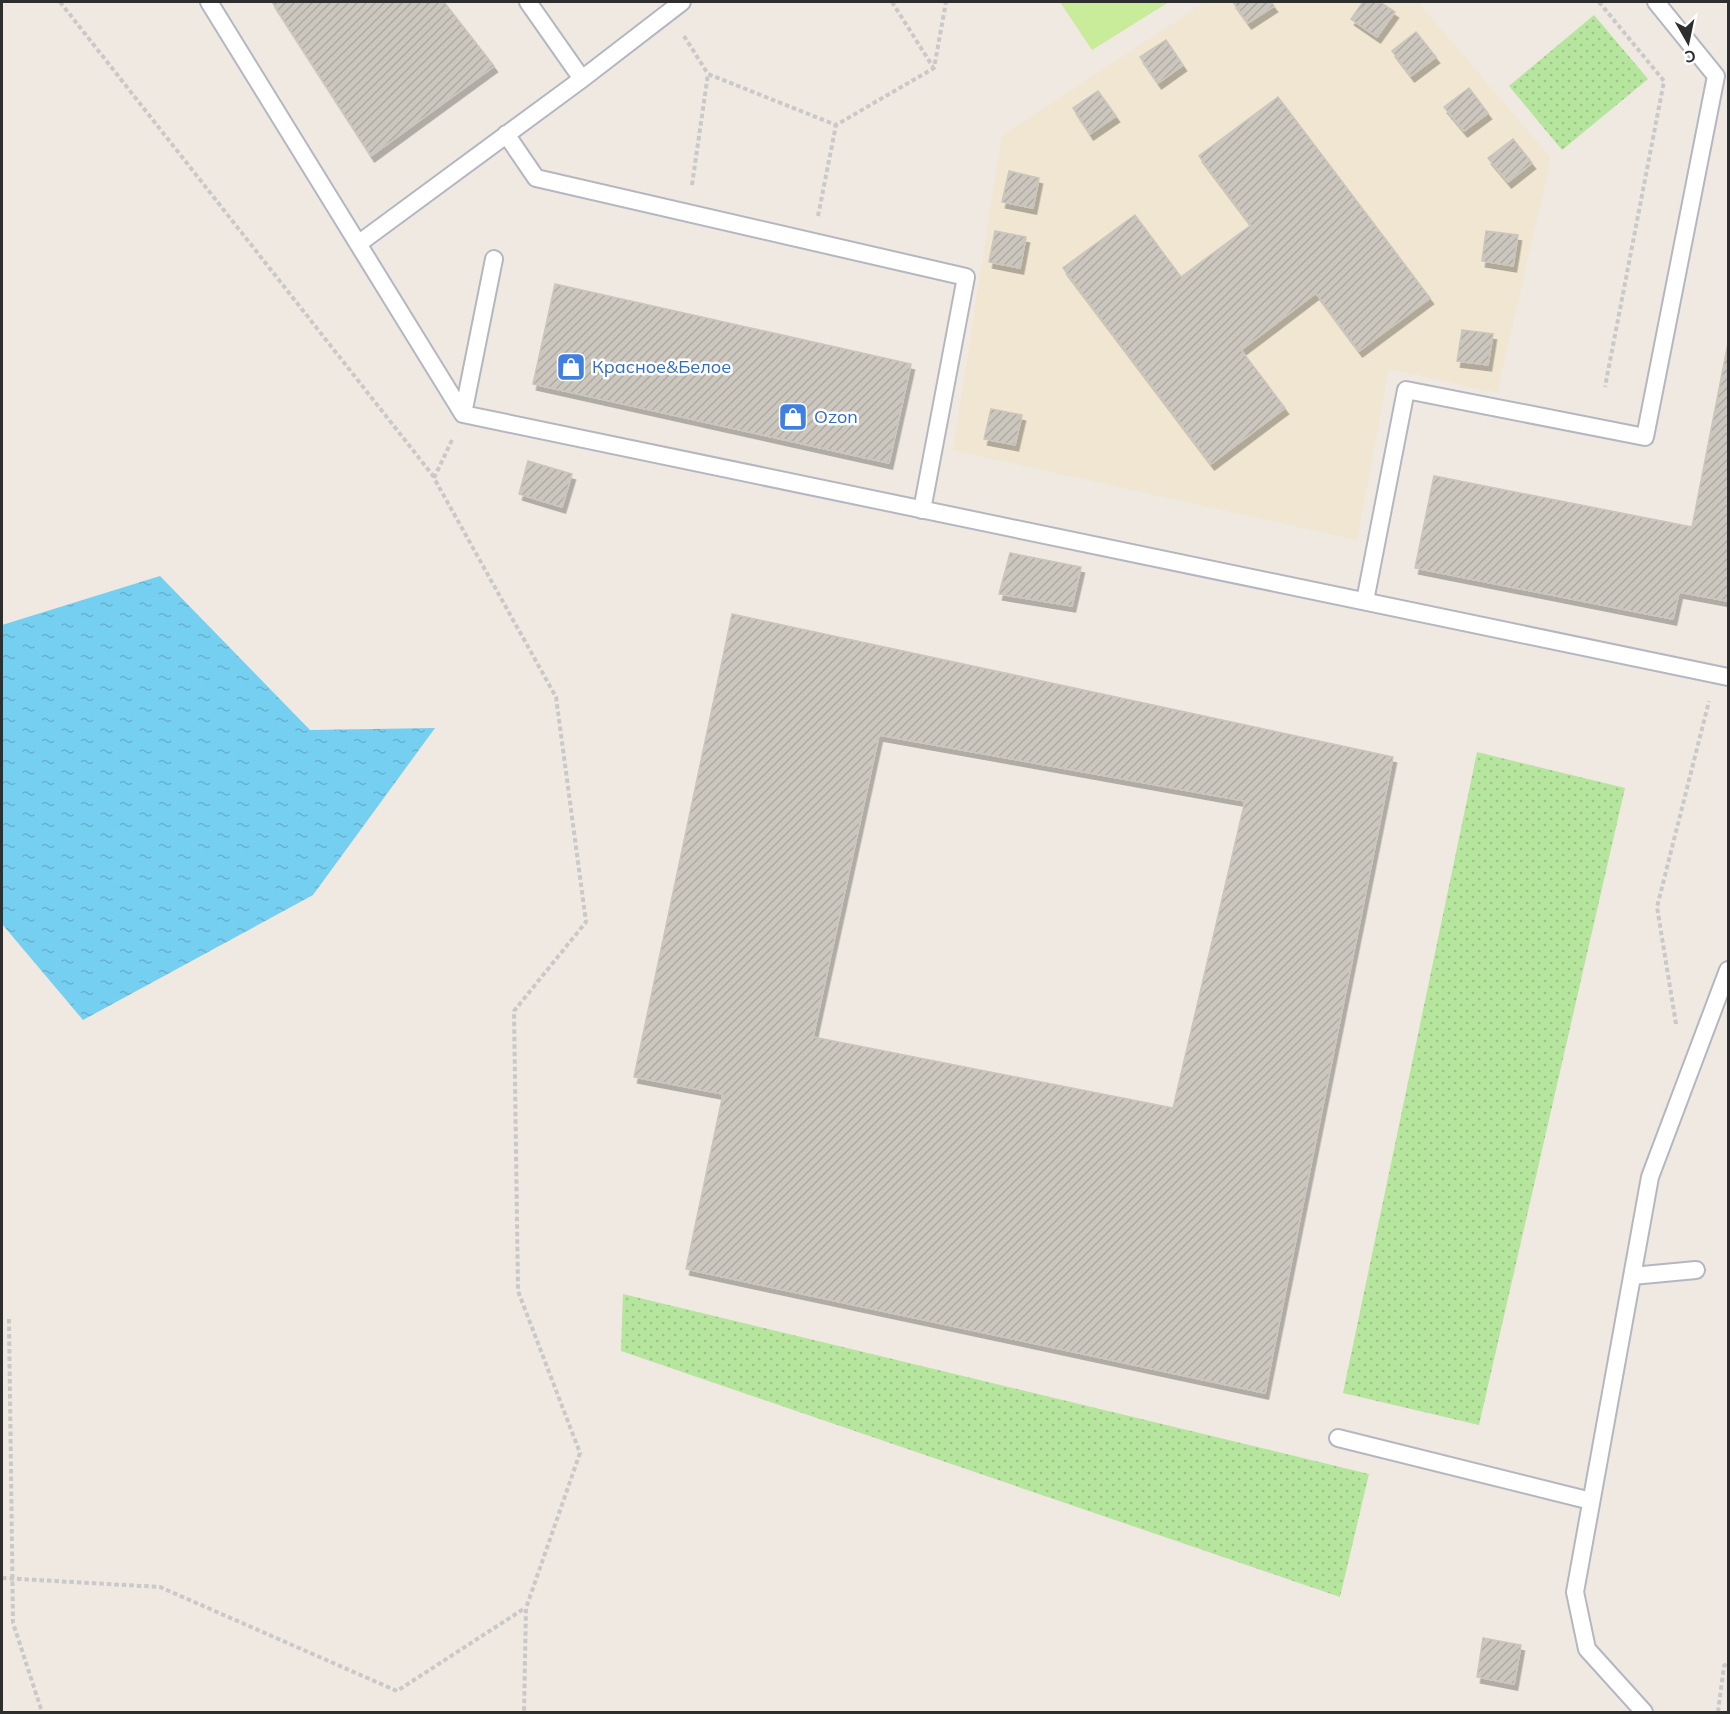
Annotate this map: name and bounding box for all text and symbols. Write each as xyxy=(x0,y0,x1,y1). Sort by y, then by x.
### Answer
north arrow xyxy=(1658,12,1718,72)
text: С xyxy=(1683,46,1697,68)
shop icon: Красное&Белое xyxy=(555,351,587,383)
place label: Красное&Белое xyxy=(592,355,731,378)
shop icon: Ozon xyxy=(777,401,809,433)
place label: Ozon xyxy=(814,405,858,428)

